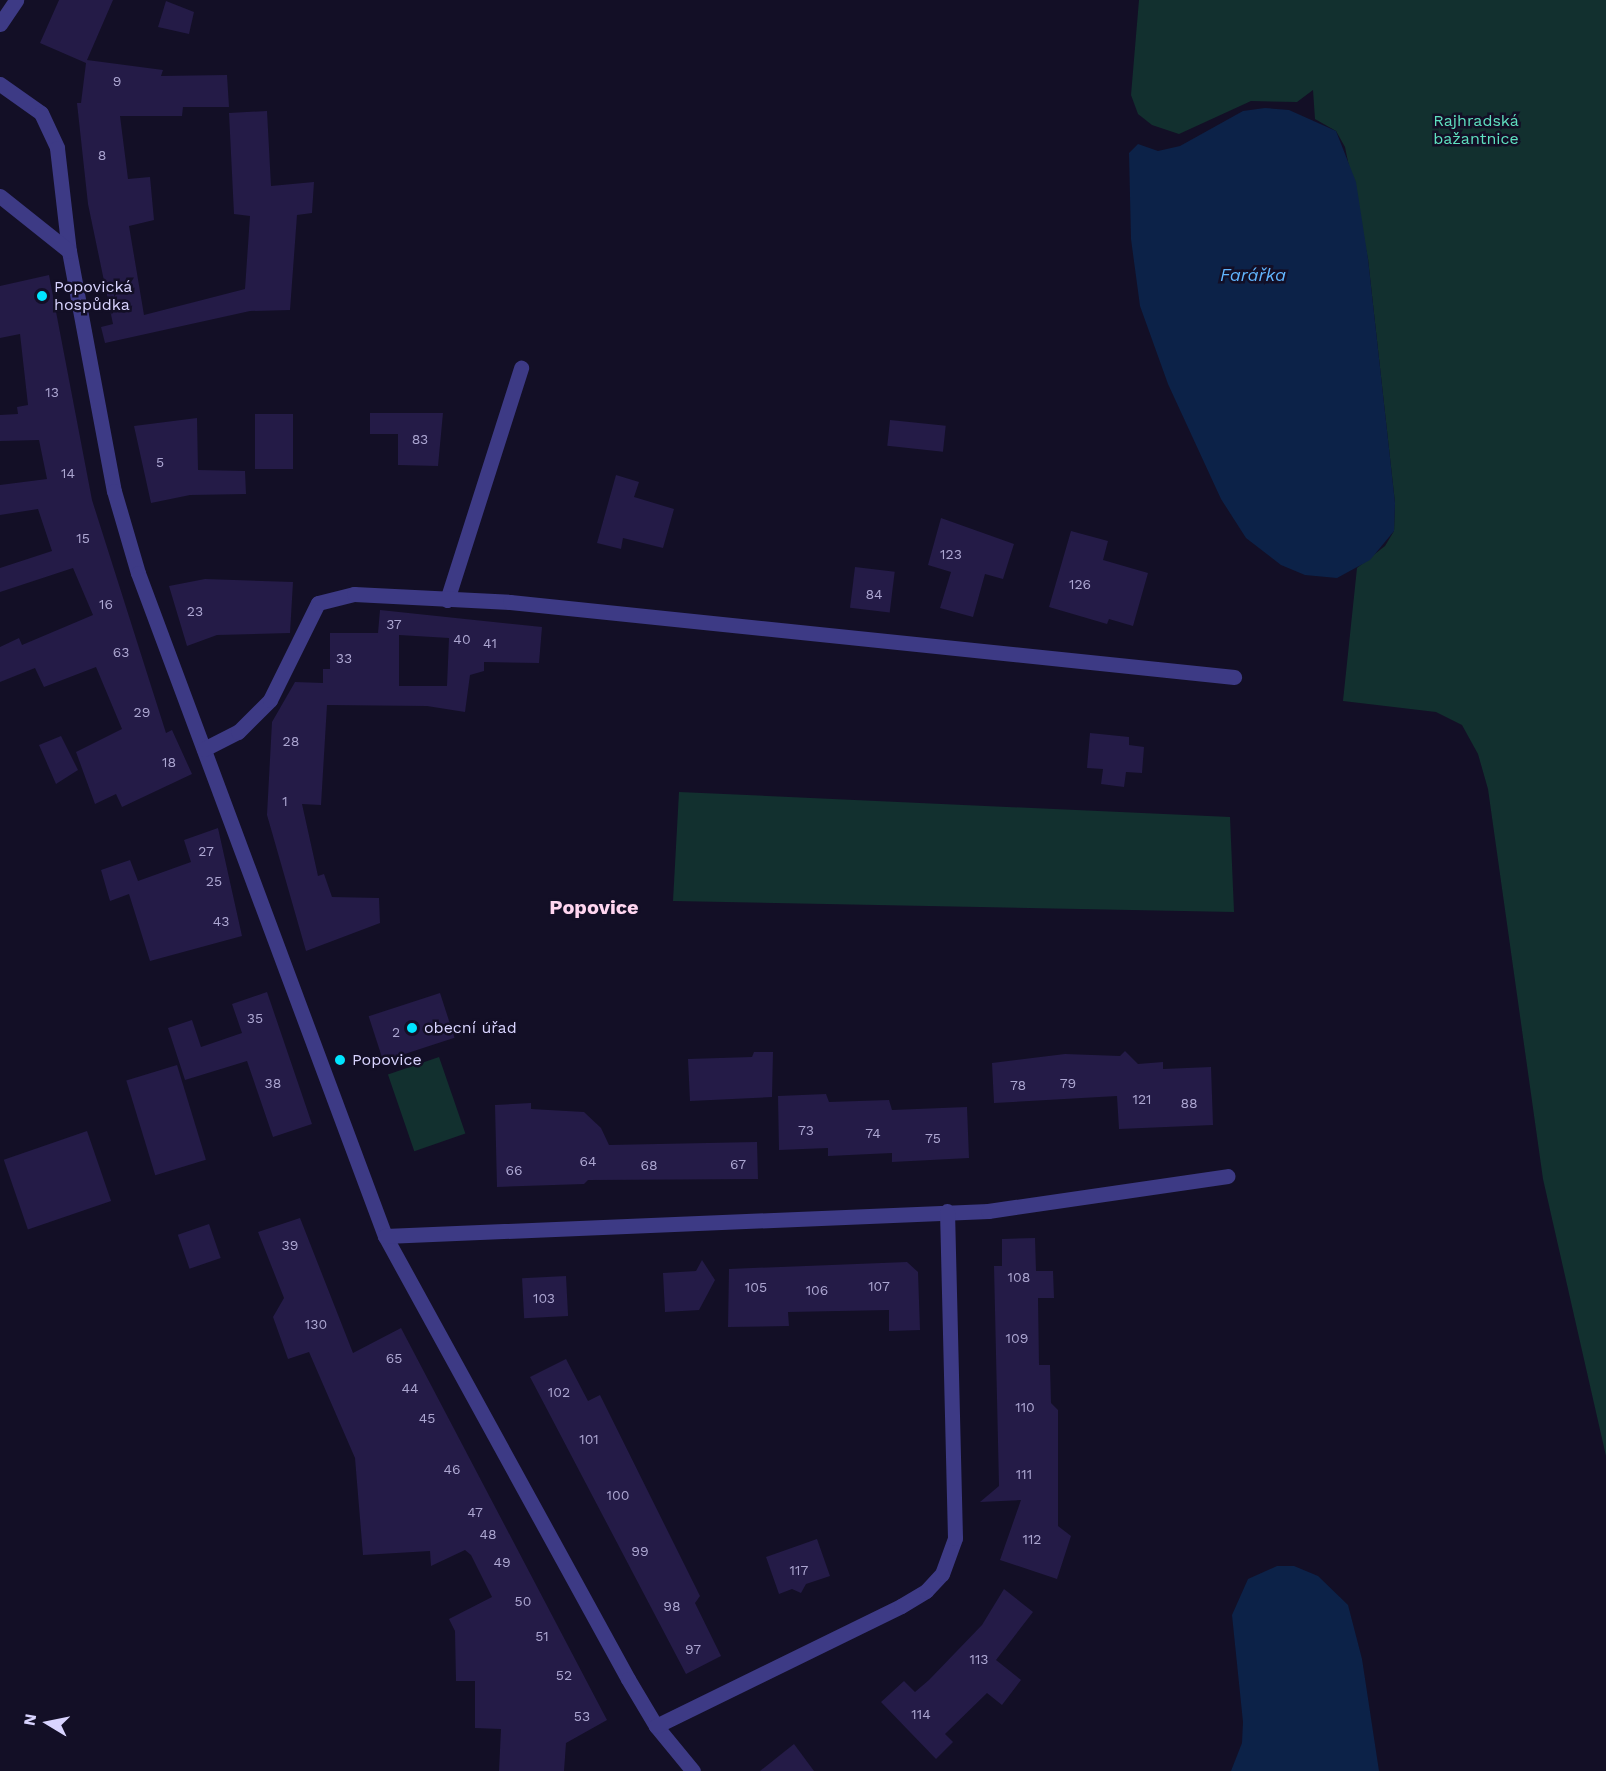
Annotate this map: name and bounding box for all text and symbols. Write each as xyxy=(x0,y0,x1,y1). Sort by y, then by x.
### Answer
house number: 9 xyxy=(113,73,121,89)
park label: Rajhradská bažantnice xyxy=(1433,111,1519,149)
house number: 8 xyxy=(98,147,106,163)
water label: Farářka xyxy=(1220,264,1286,286)
place label: Popovická hospůdka xyxy=(54,277,132,315)
marker: Popovická hospůdka xyxy=(35,289,49,303)
house number: 13 xyxy=(45,384,59,400)
house number: 83 xyxy=(412,431,428,447)
house number: 5 xyxy=(156,454,164,470)
house number: 14 xyxy=(61,465,75,481)
house number: 15 xyxy=(76,530,90,546)
house number: 123 xyxy=(940,546,962,562)
house number: 126 xyxy=(1069,576,1091,592)
house number: 84 xyxy=(865,586,883,602)
house number: 16 xyxy=(99,596,113,612)
house number: 23 xyxy=(187,603,203,619)
house number: 37 xyxy=(386,616,402,632)
house number: 40 xyxy=(453,631,471,647)
house number: 41 xyxy=(483,635,497,651)
house number: 63 xyxy=(113,644,129,660)
house number: 33 xyxy=(336,650,352,666)
house number: 29 xyxy=(134,704,150,720)
house number: 28 xyxy=(283,733,299,749)
house number: 18 xyxy=(162,754,176,770)
house number: 1 xyxy=(282,793,288,809)
house number: 27 xyxy=(198,843,214,859)
house number: 25 xyxy=(206,873,222,889)
district label: Popovice xyxy=(549,895,639,919)
house number: 43 xyxy=(213,913,229,929)
house number: 35 xyxy=(247,1010,263,1026)
place label: obecní úřad xyxy=(424,1018,517,1038)
marker: obecní úřad xyxy=(405,1021,419,1035)
house number: 2 xyxy=(392,1024,400,1040)
place label: Popovice xyxy=(352,1050,422,1070)
marker: Popovice xyxy=(333,1053,347,1067)
house number: 38 xyxy=(265,1075,281,1091)
house number: 79 xyxy=(1060,1075,1076,1091)
house number: 78 xyxy=(1010,1077,1026,1093)
house number: 121 xyxy=(1132,1091,1152,1107)
house number: 88 xyxy=(1180,1095,1198,1111)
house number: 73 xyxy=(798,1122,814,1138)
house number: 74 xyxy=(865,1125,881,1141)
house number: 75 xyxy=(925,1130,941,1146)
house number: 64 xyxy=(579,1153,597,1169)
house number: 67 xyxy=(730,1156,746,1172)
house number: 68 xyxy=(640,1157,658,1173)
house number: 66 xyxy=(505,1162,523,1178)
house number: 39 xyxy=(282,1237,298,1253)
house number: 108 xyxy=(1008,1269,1030,1285)
house number: 107 xyxy=(868,1278,890,1294)
house number: 105 xyxy=(745,1279,767,1295)
house number: 106 xyxy=(806,1282,828,1298)
house number: 103 xyxy=(533,1290,555,1306)
house number: 130 xyxy=(305,1316,327,1332)
house number: 109 xyxy=(1006,1330,1028,1346)
house number: 65 xyxy=(386,1350,402,1366)
house number: 44 xyxy=(401,1380,419,1396)
house number: 102 xyxy=(548,1384,570,1400)
house number: 110 xyxy=(1015,1399,1035,1415)
house number: 45 xyxy=(419,1410,435,1426)
house number: 101 xyxy=(579,1431,599,1447)
house number: 46 xyxy=(443,1461,461,1477)
house number: 111 xyxy=(1016,1466,1032,1482)
house number: 100 xyxy=(607,1487,629,1503)
house number: 47 xyxy=(467,1504,483,1520)
house number: 48 xyxy=(479,1526,497,1542)
house number: 112 xyxy=(1022,1531,1042,1547)
house number: 99 xyxy=(631,1543,649,1559)
house number: 49 xyxy=(493,1554,511,1570)
house number: 117 xyxy=(790,1562,808,1578)
house number: 50 xyxy=(515,1593,531,1609)
house number: 98 xyxy=(663,1598,681,1614)
house number: 51 xyxy=(535,1628,549,1644)
house number: 97 xyxy=(685,1641,701,1657)
house number: 113 xyxy=(969,1651,989,1667)
house number: 52 xyxy=(556,1667,572,1683)
north arrow xyxy=(18,1693,78,1753)
house number: 114 xyxy=(911,1706,931,1722)
house number: 53 xyxy=(574,1708,590,1724)
text: N xyxy=(19,1712,40,1727)

